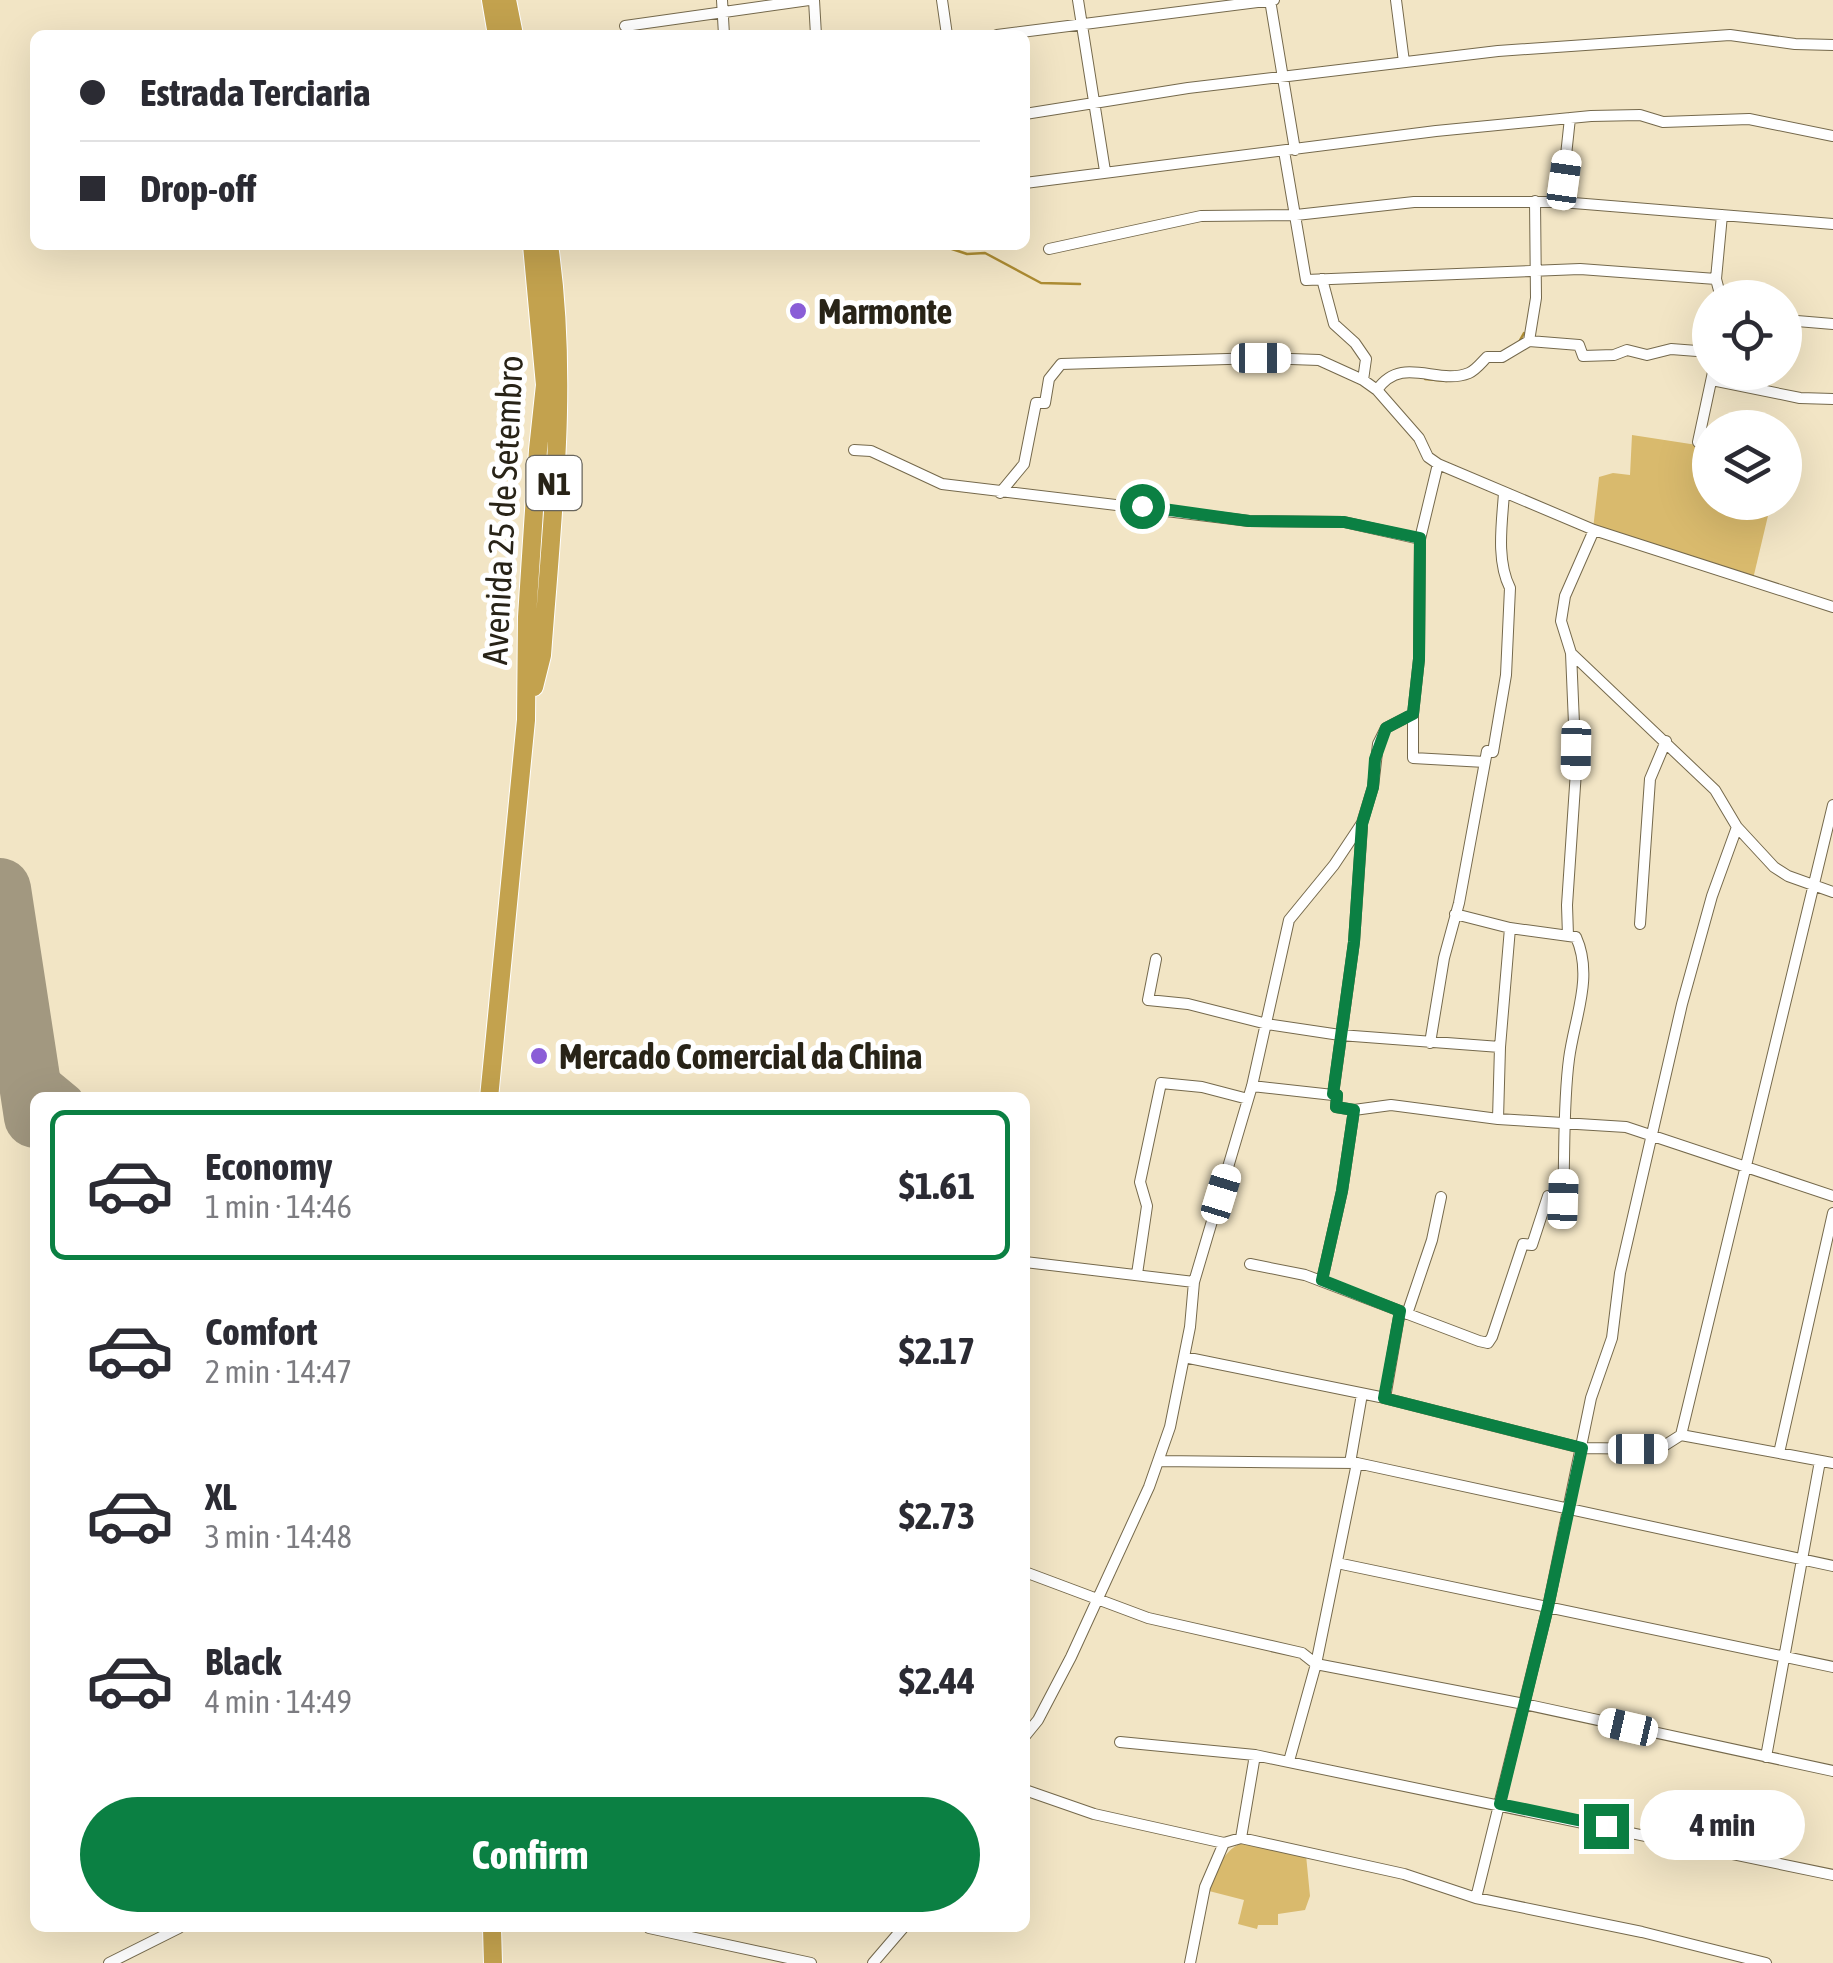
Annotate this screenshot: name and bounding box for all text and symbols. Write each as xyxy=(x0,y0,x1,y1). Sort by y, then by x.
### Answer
text: Estrada Terciaria xyxy=(140,71,371,114)
car xyxy=(1545,148,1583,212)
text: Drop-off xyxy=(140,167,256,210)
map controls xyxy=(1692,280,1802,520)
button: locate xyxy=(1692,280,1802,390)
place label: Marmonte xyxy=(818,291,952,331)
marker: Marmonte xyxy=(787,300,809,322)
car xyxy=(1231,343,1291,373)
street label: Avenida 25 de Setembro xyxy=(474,354,530,666)
button: layers xyxy=(1692,410,1802,520)
road number: N1 xyxy=(526,456,582,510)
route start xyxy=(1120,484,1165,529)
car xyxy=(1560,720,1592,780)
place label: Mercado Comercial da China xyxy=(559,1036,922,1076)
marker: Mercado Comercial da China xyxy=(528,1045,550,1067)
icon: car xyxy=(85,1140,175,1230)
text: Economy xyxy=(205,1145,332,1188)
car xyxy=(1198,1161,1244,1227)
text: $1.61 xyxy=(899,1164,975,1207)
car xyxy=(1547,1168,1579,1230)
text: 1 min · 14:46 xyxy=(205,1188,352,1225)
icon: car xyxy=(85,1305,175,1395)
text: Comfort xyxy=(205,1310,317,1353)
text: $2.17 xyxy=(899,1329,975,1372)
text: 2 min · 14:47 xyxy=(205,1353,352,1390)
car xyxy=(1608,1434,1668,1464)
icon: car xyxy=(85,1470,175,1560)
text: XL xyxy=(205,1475,237,1518)
text: $2.73 xyxy=(899,1494,975,1537)
text: 3 min · 14:48 xyxy=(205,1518,352,1555)
icon: car xyxy=(85,1635,175,1725)
text: Black xyxy=(205,1640,282,1683)
text: $2.44 xyxy=(899,1659,975,1702)
text: 4 min · 14:49 xyxy=(205,1683,352,1720)
car xyxy=(1595,1706,1661,1748)
callout: 4 min xyxy=(1641,1791,1806,1861)
button: Confirm xyxy=(80,1797,980,1912)
route end xyxy=(1584,1804,1629,1849)
text: 4 min xyxy=(1690,1806,1755,1843)

